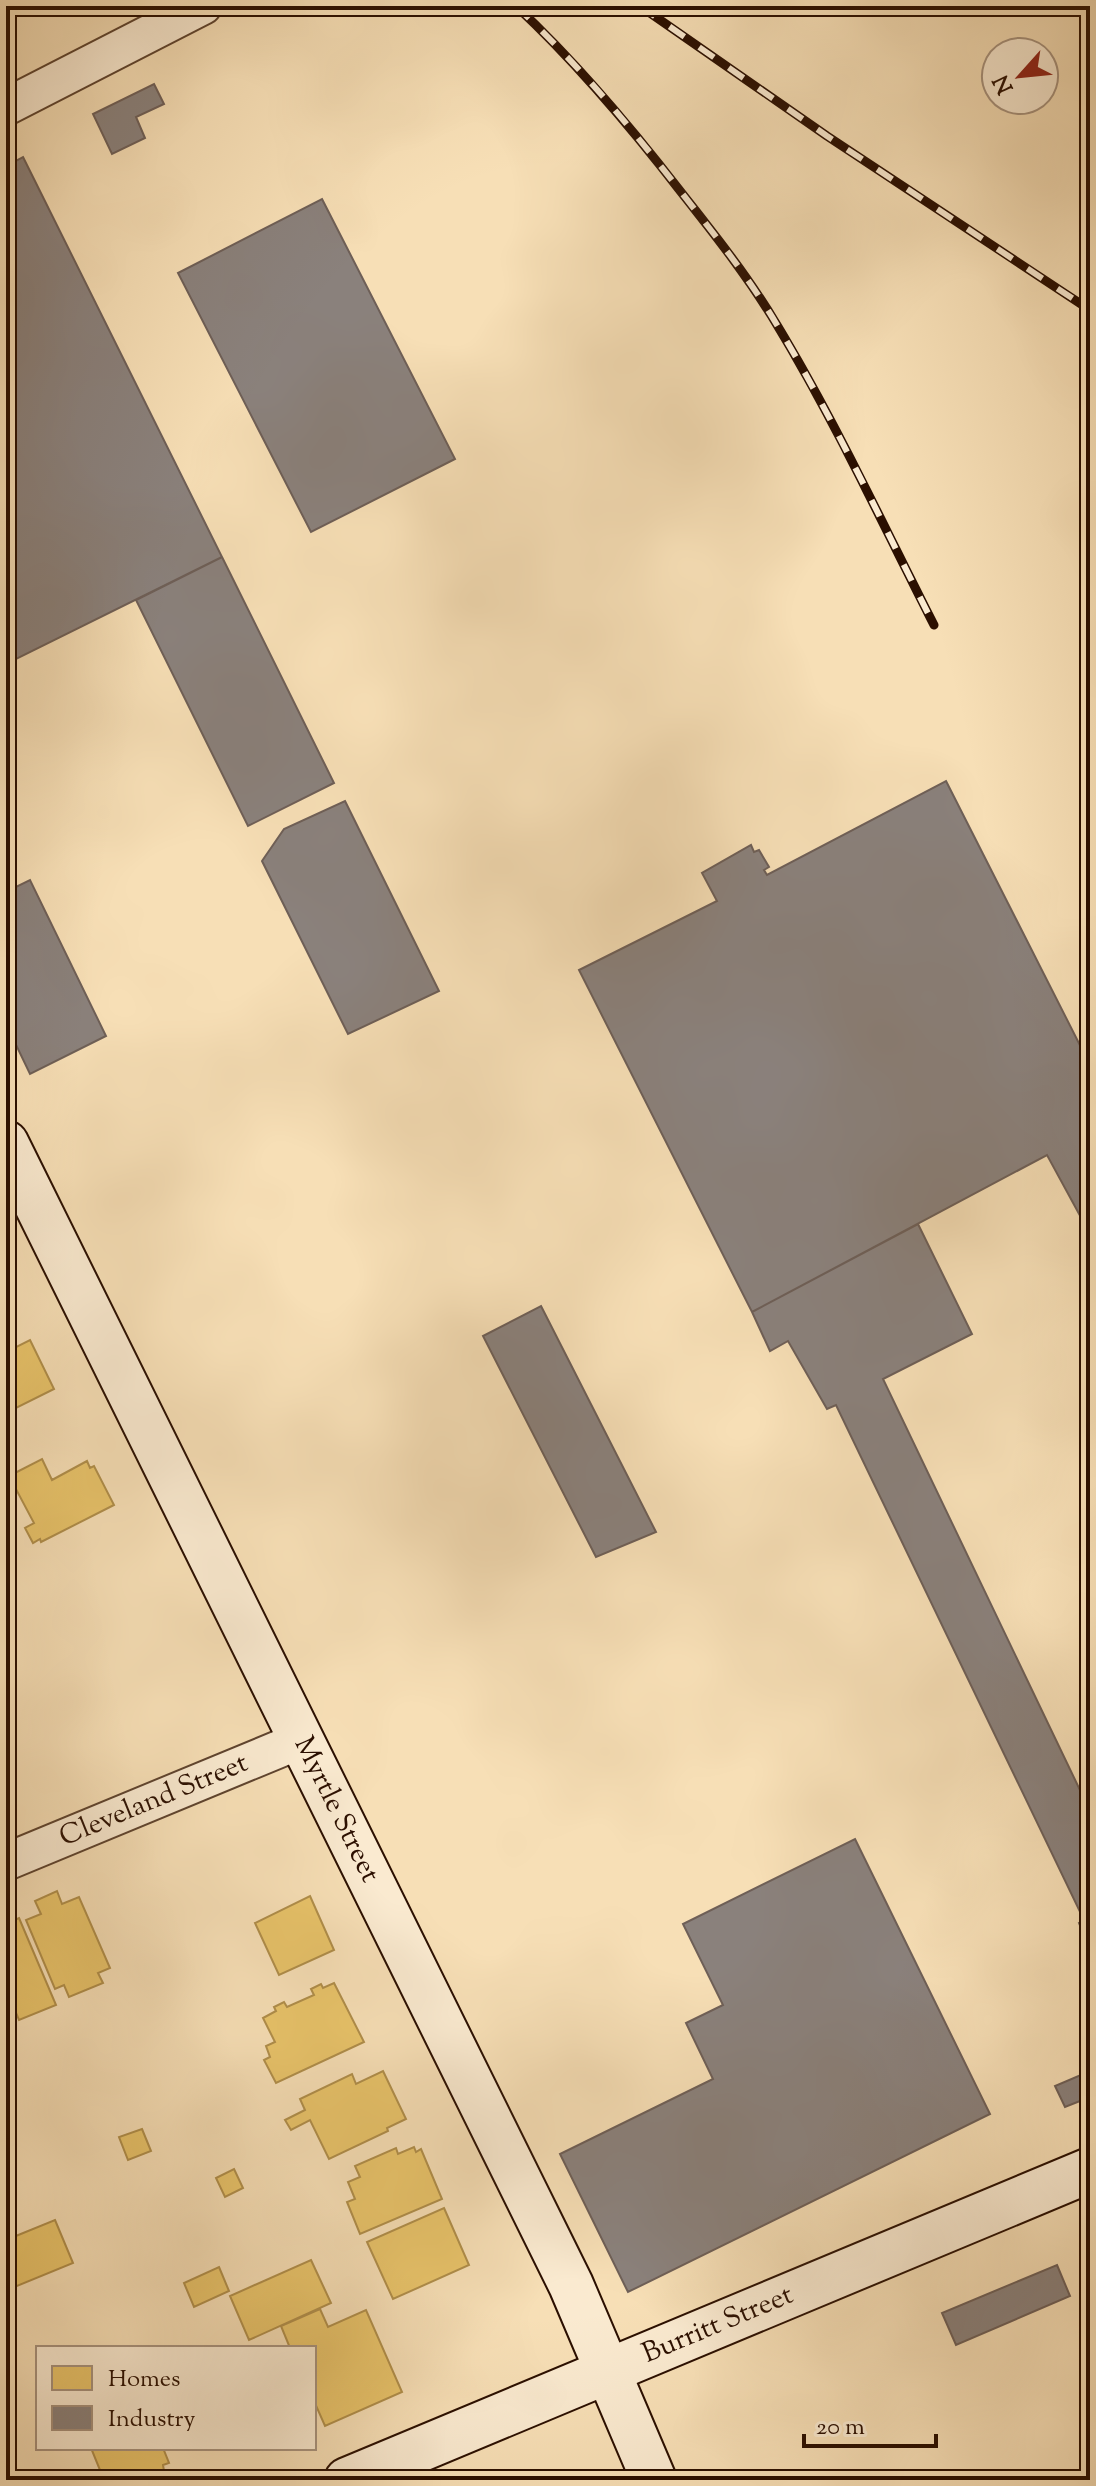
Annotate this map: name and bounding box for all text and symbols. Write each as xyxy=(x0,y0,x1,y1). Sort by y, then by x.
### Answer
north arrow xyxy=(980,36,1060,116)
text: N xyxy=(986,68,1023,99)
street label: Myrtle Street xyxy=(283,1730,389,1890)
street label: Cleveland Street xyxy=(53,1744,255,1858)
street label: Burritt Street xyxy=(636,2276,800,2374)
legend xyxy=(36,2346,316,2450)
text: Homes xyxy=(108,2363,180,2397)
scale bar xyxy=(804,2398,936,2448)
text: Industry xyxy=(108,2403,196,2437)
text: 20 m xyxy=(816,2411,865,2445)

